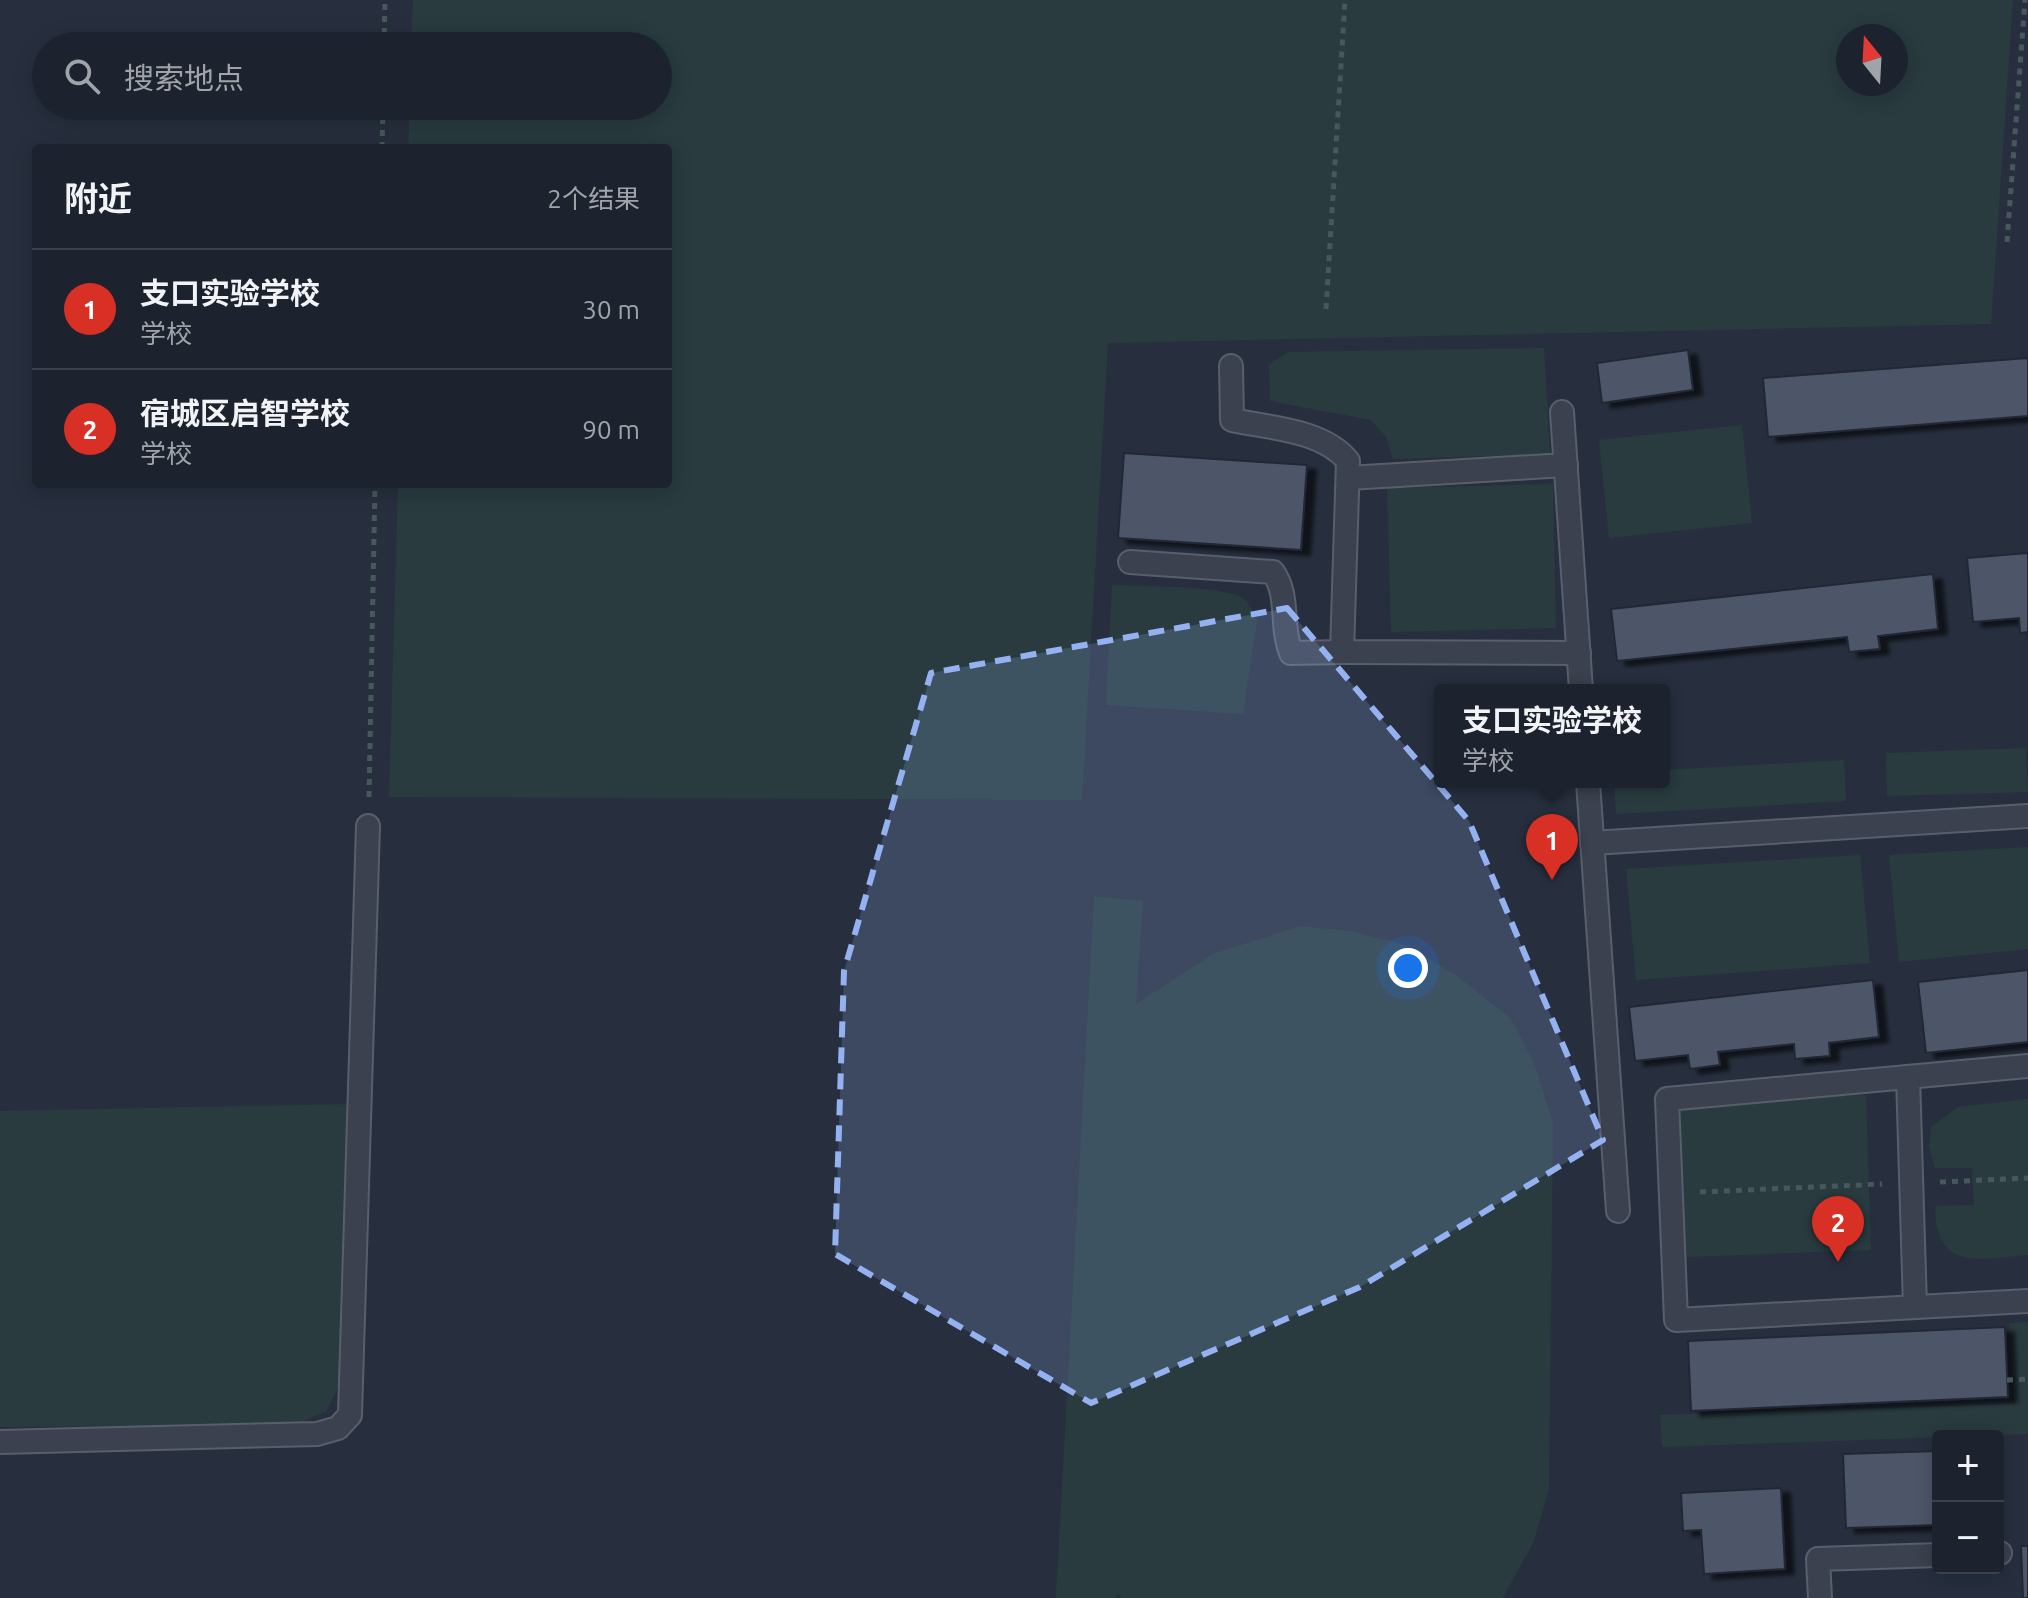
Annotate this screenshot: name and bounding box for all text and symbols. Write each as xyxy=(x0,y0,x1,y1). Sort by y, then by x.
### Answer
north arrow xyxy=(1836,24,1908,96)
search box xyxy=(32,32,672,120)
icon: search xyxy=(60,54,104,98)
text: 搜索地点 xyxy=(124,61,244,95)
text: 附近 xyxy=(64,179,132,217)
text: 2个结果 xyxy=(547,184,640,213)
text: 支口实验学校 xyxy=(140,276,320,310)
text: 1 xyxy=(83,295,97,324)
text: 30 m xyxy=(582,295,640,324)
text: 学校 xyxy=(140,319,192,348)
text: 宿城区启智学校 xyxy=(140,396,350,430)
text: 2 xyxy=(83,415,97,444)
text: 90 m xyxy=(582,415,640,444)
text: 学校 xyxy=(140,439,192,468)
popup xyxy=(1434,684,1670,788)
text: 支口实验学校 xyxy=(1462,703,1642,737)
text: 学校 xyxy=(1462,746,1514,775)
pin: 1 xyxy=(1526,814,1578,880)
your location xyxy=(1388,948,1428,988)
pin: 2 xyxy=(1812,1196,1864,1262)
map controls xyxy=(1932,1430,2004,1574)
button: + xyxy=(1932,1430,2004,1502)
button: − xyxy=(1932,1502,2004,1574)

